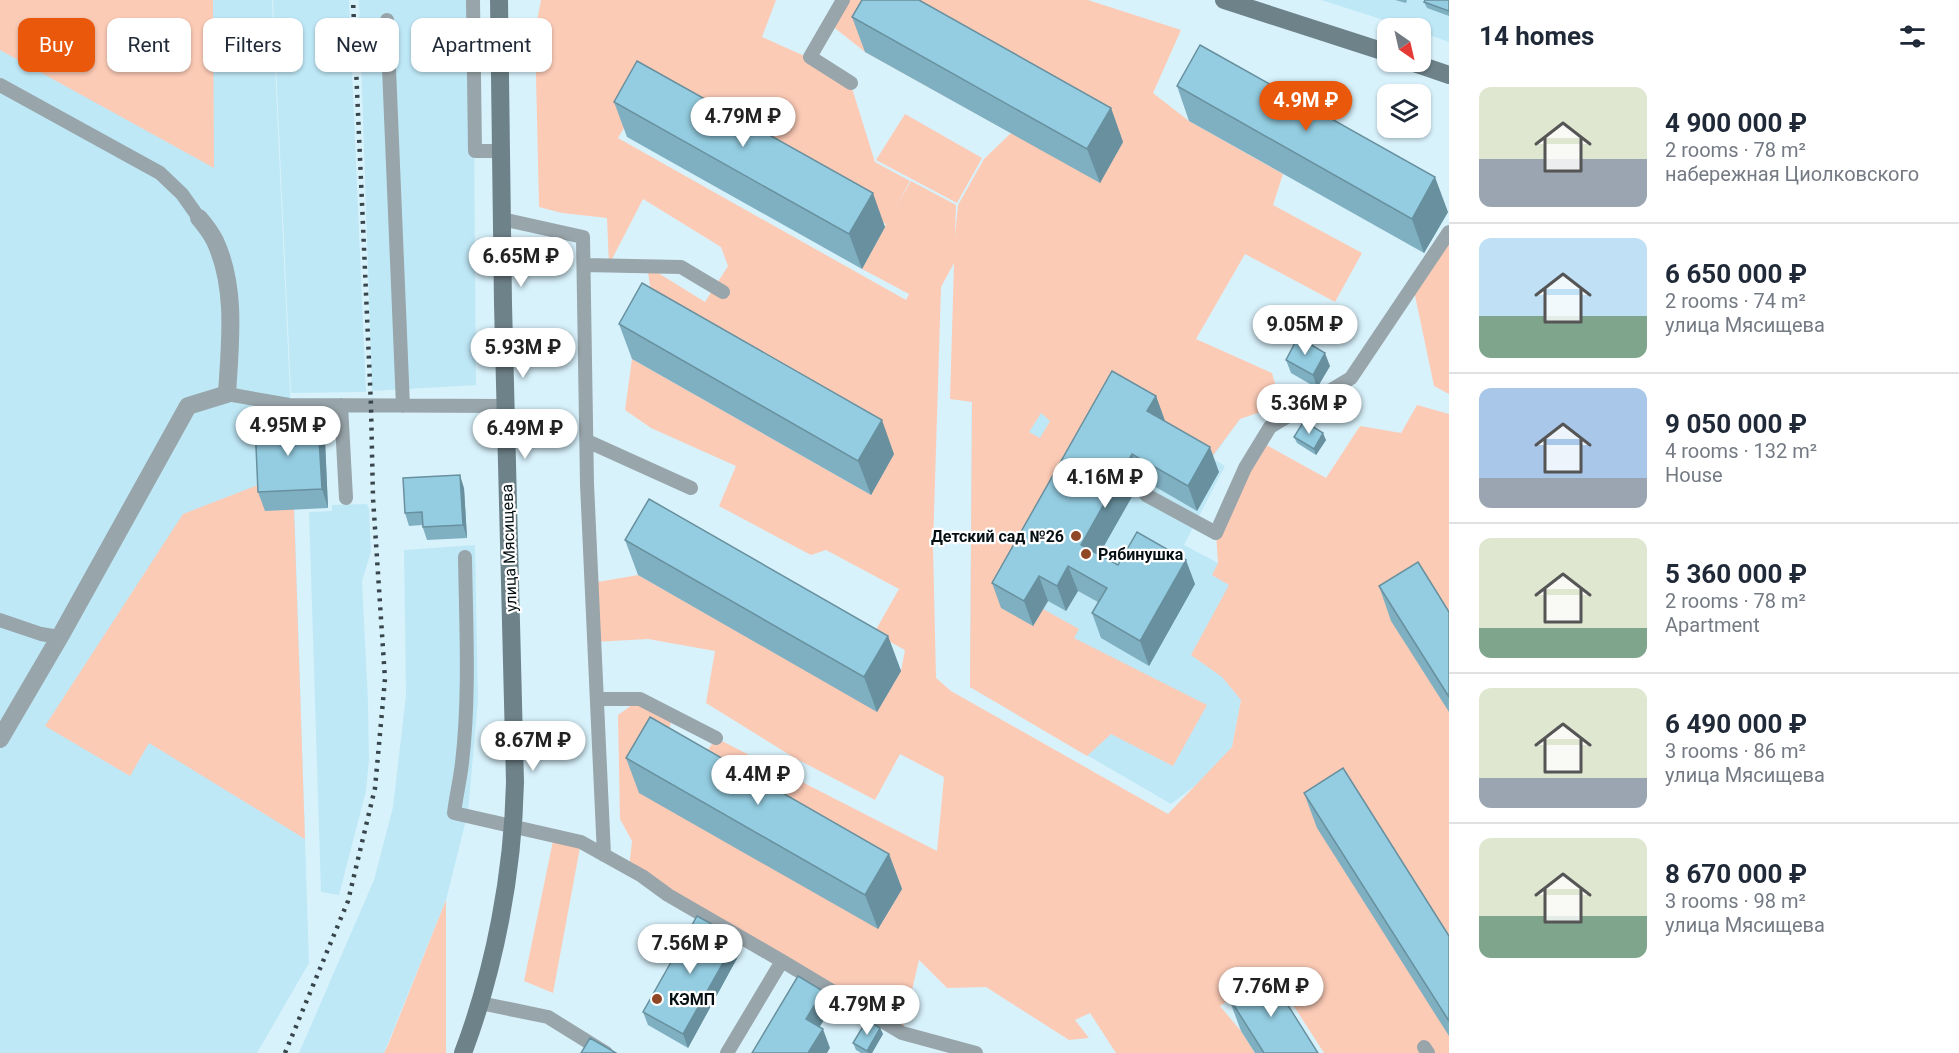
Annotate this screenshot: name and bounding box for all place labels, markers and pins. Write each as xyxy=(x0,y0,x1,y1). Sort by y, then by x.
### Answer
pin: 4.9M ₽ xyxy=(1257,81,1355,132)
pin: 4.79M ₽ xyxy=(688,97,798,148)
pin: 6.65M ₽ xyxy=(466,237,576,288)
pin: 9.05M ₽ xyxy=(1250,305,1360,356)
pin: 5.93M ₽ xyxy=(468,328,578,379)
pin: 5.36M ₽ xyxy=(1254,384,1364,435)
pin: 4.95M ₽ xyxy=(233,406,343,457)
pin: 6.49M ₽ xyxy=(470,409,580,460)
pin: 4.16M ₽ xyxy=(1050,458,1160,509)
place label: Детский сад №26 xyxy=(931,527,1064,546)
marker: Детский сад №26 xyxy=(1069,529,1083,543)
place label: Рябинушка xyxy=(1098,545,1184,564)
marker: Рябинушка xyxy=(1079,547,1093,561)
pin: 8.67M ₽ xyxy=(478,721,588,772)
pin: 4.4M ₽ xyxy=(709,755,807,806)
pin: 7.56M ₽ xyxy=(635,924,745,975)
pin: 7.76M ₽ xyxy=(1216,967,1326,1018)
pin: 4.79M ₽ xyxy=(812,985,922,1036)
place label: КЭМП xyxy=(669,990,715,1009)
marker: КЭМП xyxy=(650,992,664,1006)

